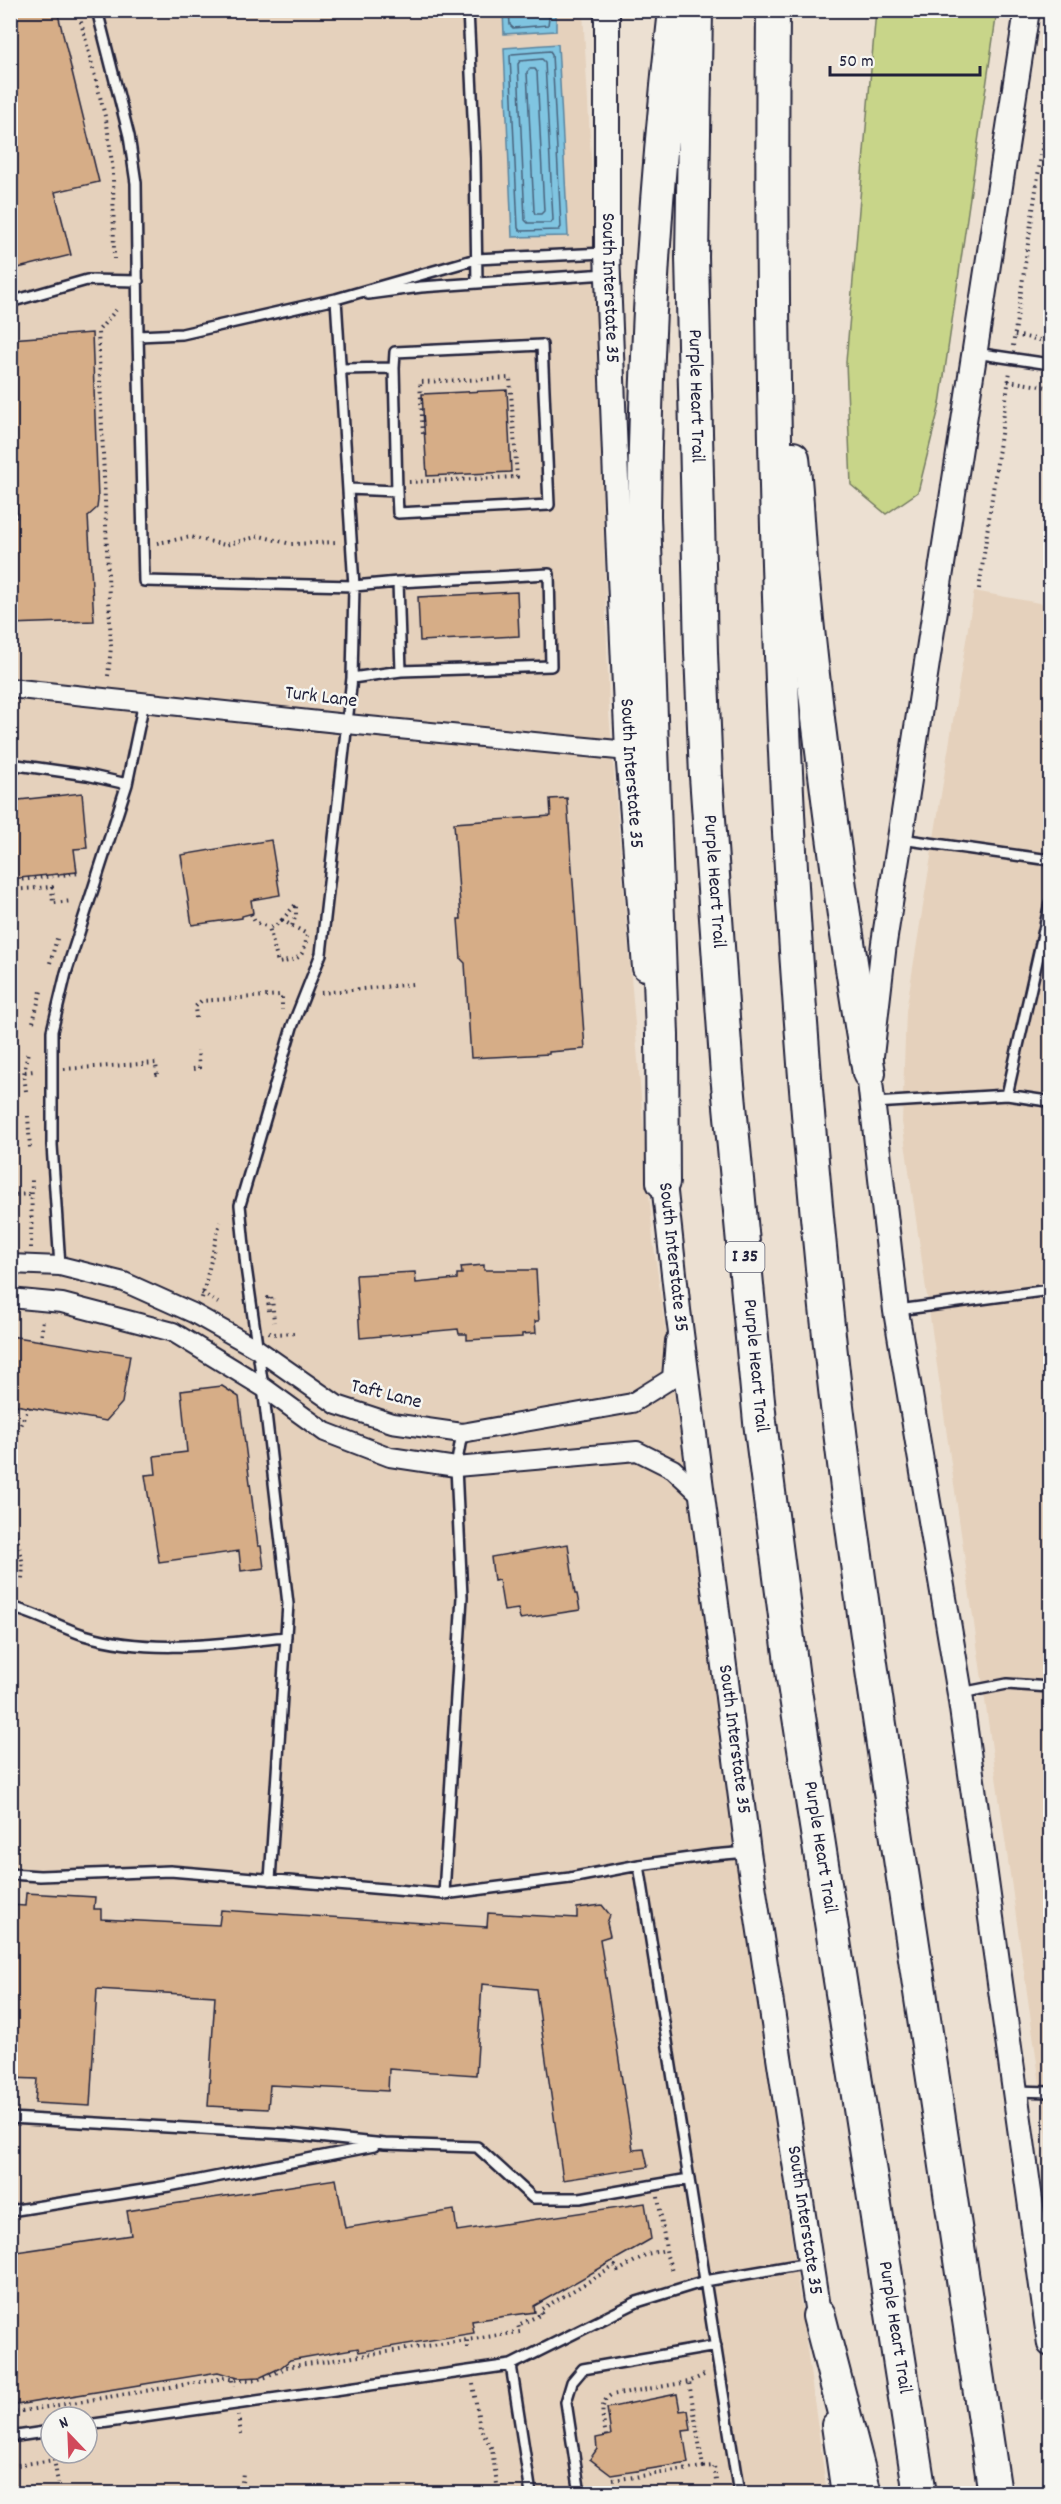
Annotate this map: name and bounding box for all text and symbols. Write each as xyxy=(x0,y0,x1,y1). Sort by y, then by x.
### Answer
scale bar xyxy=(830,39,980,77)
text: 50 m xyxy=(839,50,874,75)
street label: South Interstate 35 xyxy=(593,213,625,364)
street label: Purple Heart Trail xyxy=(680,329,711,463)
street label: Turk Lane xyxy=(283,680,359,716)
street label: South Interstate 35 xyxy=(612,698,650,850)
street label: Purple Heart Trail xyxy=(695,814,732,949)
street label: South Interstate 35 xyxy=(650,1181,695,1334)
road number: I 35 xyxy=(726,1242,764,1272)
street label: Purple Heart Trail xyxy=(734,1298,775,1434)
street label: Taft Lane xyxy=(348,1373,424,1417)
street label: South Interstate 35 xyxy=(710,1663,757,1816)
street label: Purple Heart Trail xyxy=(795,1779,843,1916)
street label: South Interstate 35 xyxy=(779,2144,829,2297)
street label: Purple Heart Trail xyxy=(870,2259,918,2396)
north arrow xyxy=(39,2405,99,2465)
text: N xyxy=(56,2411,72,2436)

